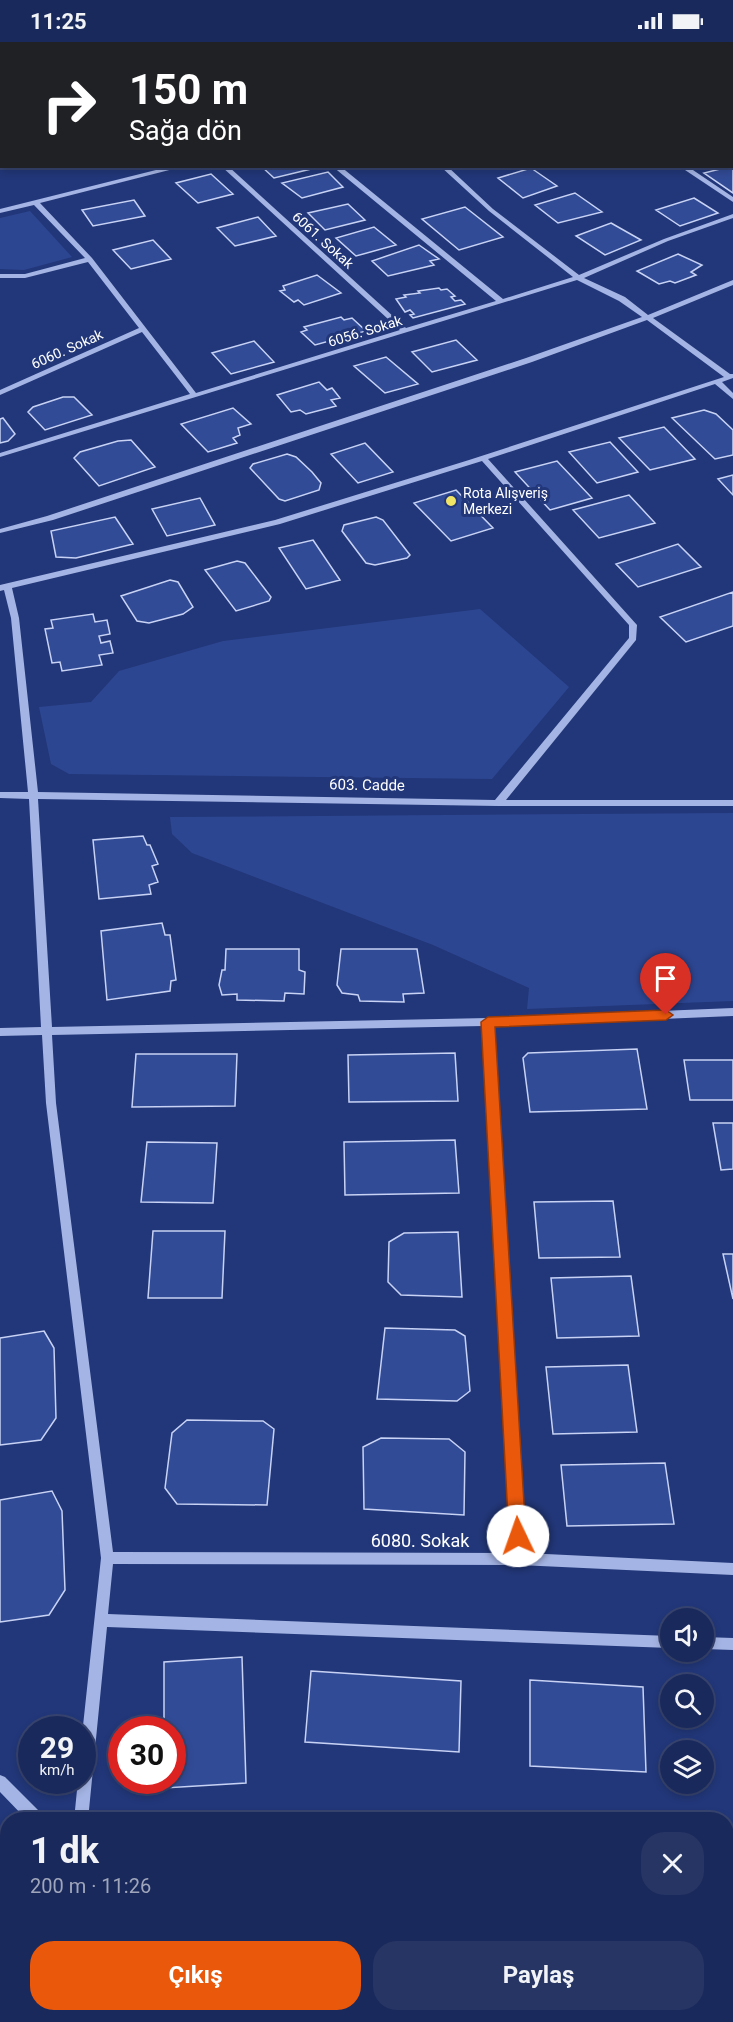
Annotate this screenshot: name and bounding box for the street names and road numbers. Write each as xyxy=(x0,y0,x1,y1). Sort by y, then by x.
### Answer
street label: 6061. Sokak xyxy=(289,208,358,272)
street label: 6056. Sokak xyxy=(326,312,405,350)
street label: 6060. Sokak xyxy=(29,326,106,372)
street label: 603. Cadde xyxy=(329,775,405,795)
street label: 6080. Sokak xyxy=(371,1530,470,1551)

